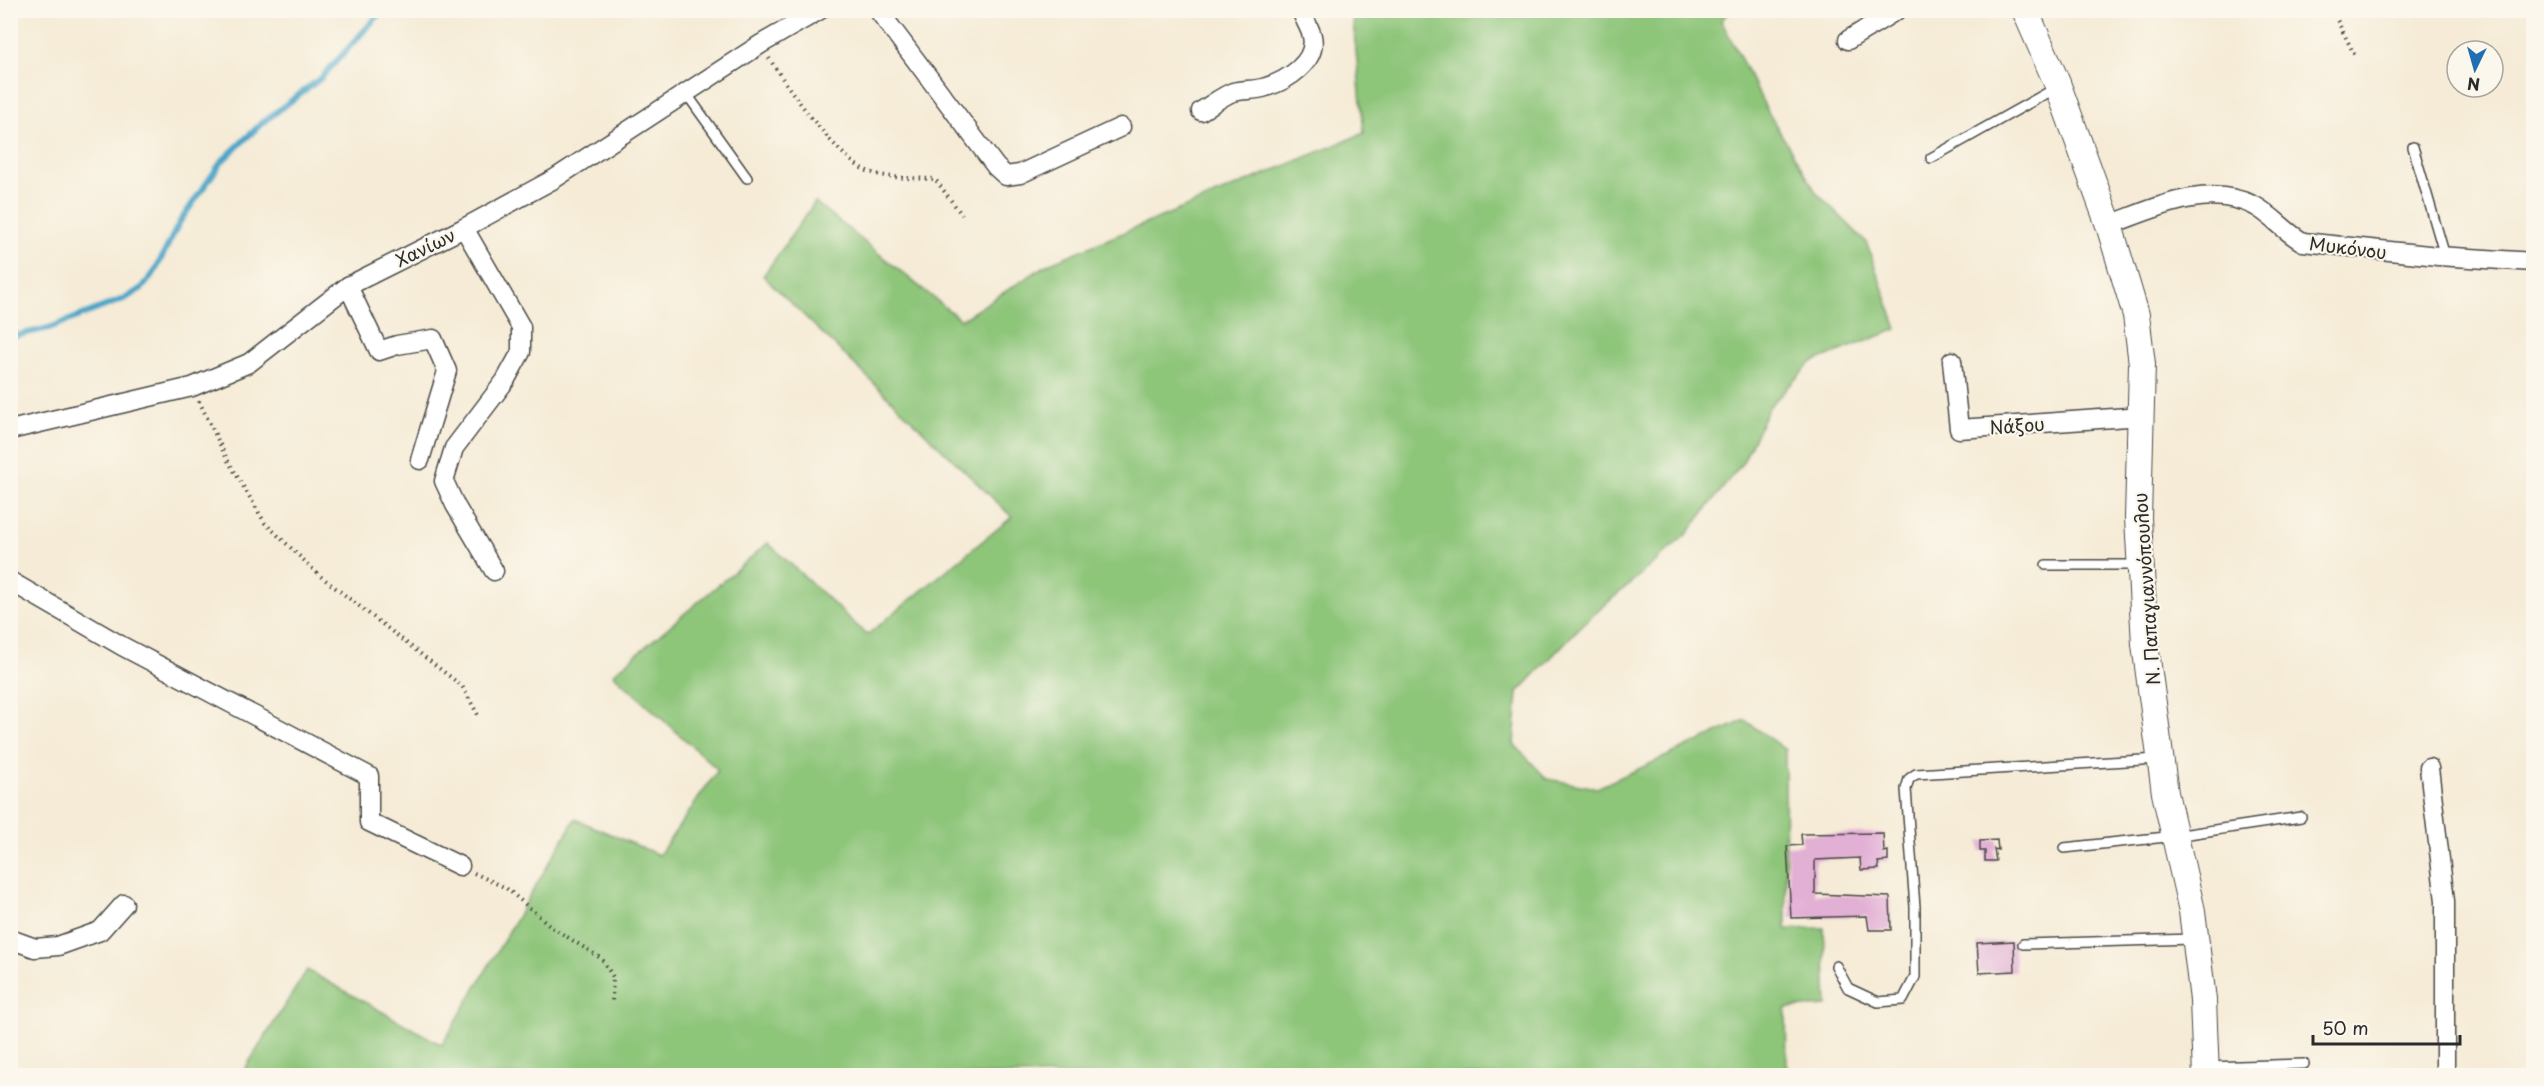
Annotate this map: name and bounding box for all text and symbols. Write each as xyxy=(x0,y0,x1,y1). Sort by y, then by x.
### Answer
north arrow xyxy=(2445,39,2505,99)
text: N xyxy=(2466,72,2481,97)
street label: Χανίων xyxy=(390,221,460,273)
street label: Μυκόνου xyxy=(2308,229,2388,265)
street label: Νάξου xyxy=(1988,410,2046,440)
street label: Ν. Παπαγιαννόπουλου xyxy=(2126,492,2166,686)
scale bar xyxy=(2313,1008,2460,1046)
text: 50 m xyxy=(2322,1014,2369,1041)

